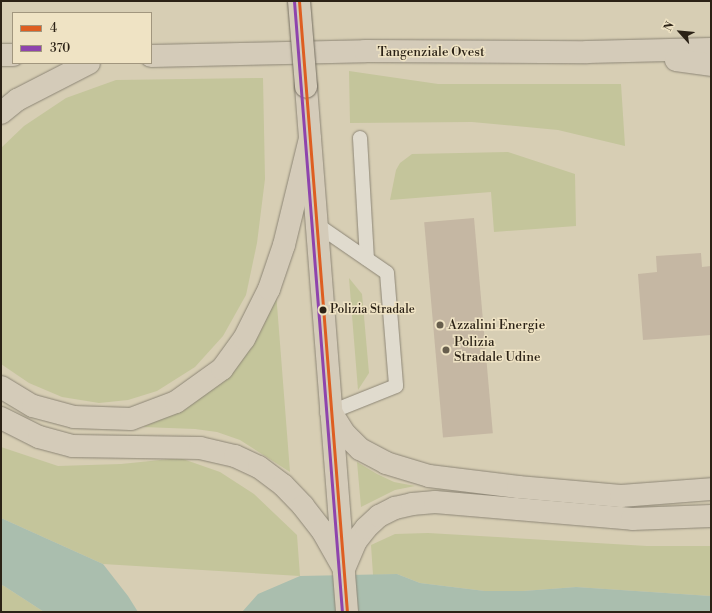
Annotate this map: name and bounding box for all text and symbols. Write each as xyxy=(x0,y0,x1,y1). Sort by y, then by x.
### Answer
legend xyxy=(12,12,152,64)
north arrow xyxy=(660,12,700,52)
text: N xyxy=(661,20,678,34)
text: 4 xyxy=(50,21,57,36)
text: 370 xyxy=(50,41,70,56)
street label: Tangenziale Ovest xyxy=(377,44,485,60)
place label: Polizia Stradale xyxy=(330,303,415,317)
marker: Polizia Stradale xyxy=(318,305,328,315)
place label: Azzalini Energie xyxy=(448,317,545,333)
marker: Azzalini Energie xyxy=(435,320,445,330)
place label: Polizia Stradale Udine xyxy=(454,335,541,366)
marker: Polizia Stradale Udine xyxy=(441,345,451,355)

